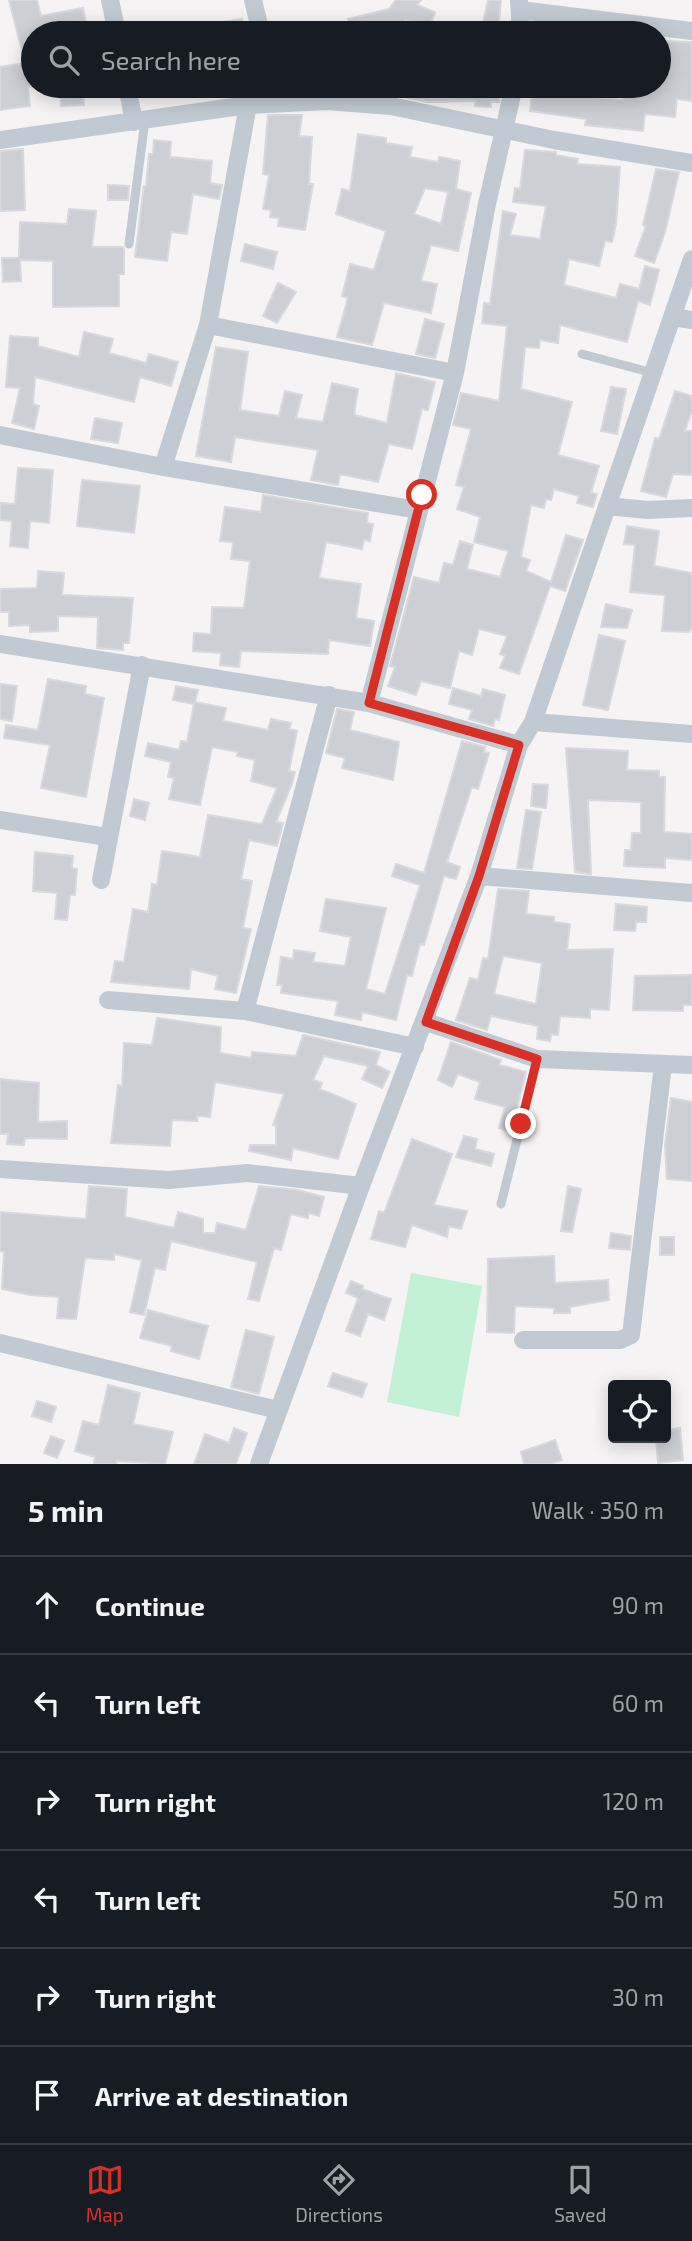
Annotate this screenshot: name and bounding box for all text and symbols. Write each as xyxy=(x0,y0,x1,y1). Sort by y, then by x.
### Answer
search box xyxy=(21,21,671,98)
icon: search xyxy=(45,41,83,79)
text: Search here xyxy=(101,44,241,75)
route start xyxy=(406,479,437,510)
route end xyxy=(505,1108,536,1139)
map controls xyxy=(608,1380,671,1443)
button: locate xyxy=(608,1380,671,1443)
text: 5 min xyxy=(28,1492,104,1528)
text: Walk · 350 m xyxy=(532,1496,664,1524)
icon: ahead xyxy=(28,1586,66,1624)
text: Continue xyxy=(95,1590,205,1621)
text: 90 m xyxy=(612,1591,664,1619)
icon: left xyxy=(28,1684,66,1722)
text: Turn left xyxy=(95,1688,201,1719)
text: 60 m xyxy=(612,1689,664,1717)
icon: right xyxy=(28,1782,66,1820)
text: Turn right xyxy=(95,1786,216,1817)
text: 120 m xyxy=(603,1787,664,1815)
icon: left xyxy=(28,1880,66,1918)
text: Turn left xyxy=(95,1884,201,1915)
text: 50 m xyxy=(613,1885,664,1913)
icon: right xyxy=(28,1978,66,2016)
text: Turn right xyxy=(95,1982,216,2013)
text: 30 m xyxy=(612,1983,664,2011)
icon: arrive xyxy=(28,2076,66,2114)
text: Arrive at destination xyxy=(95,2080,348,2111)
tab: Map xyxy=(86,2161,124,2226)
tab: Directions xyxy=(295,2161,383,2226)
tab: Saved xyxy=(554,2161,606,2226)

